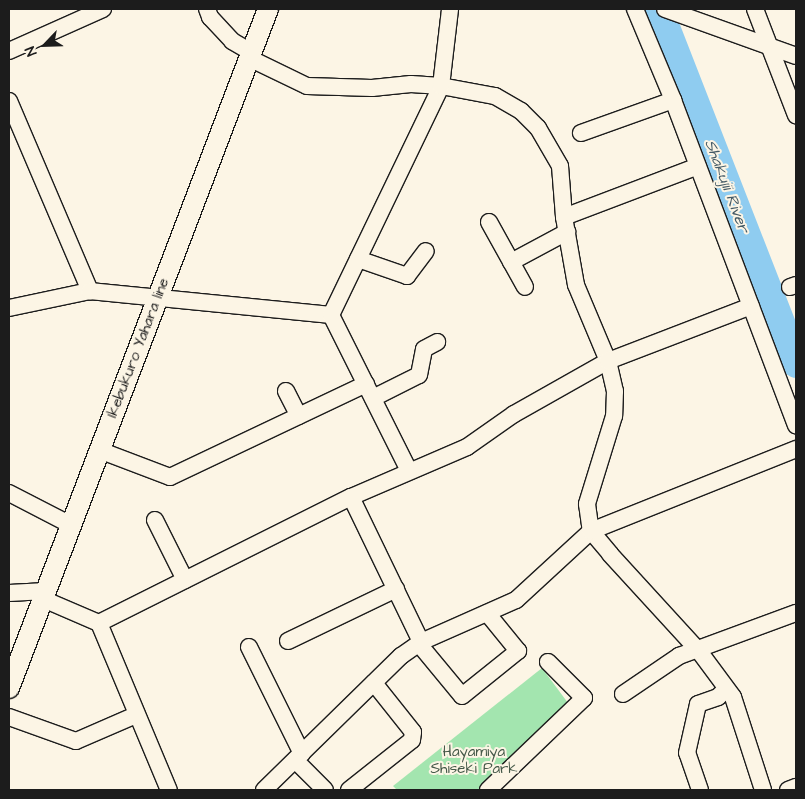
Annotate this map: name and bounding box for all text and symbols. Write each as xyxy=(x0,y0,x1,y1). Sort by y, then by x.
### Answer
north arrow xyxy=(20,20,70,70)
text: N xyxy=(20,43,42,59)
water label: Shakujii River xyxy=(700,137,754,235)
street label: Ikebukuro Yahara line xyxy=(103,276,173,420)
park label: Hayamiya Shiseki Park xyxy=(430,742,518,777)

